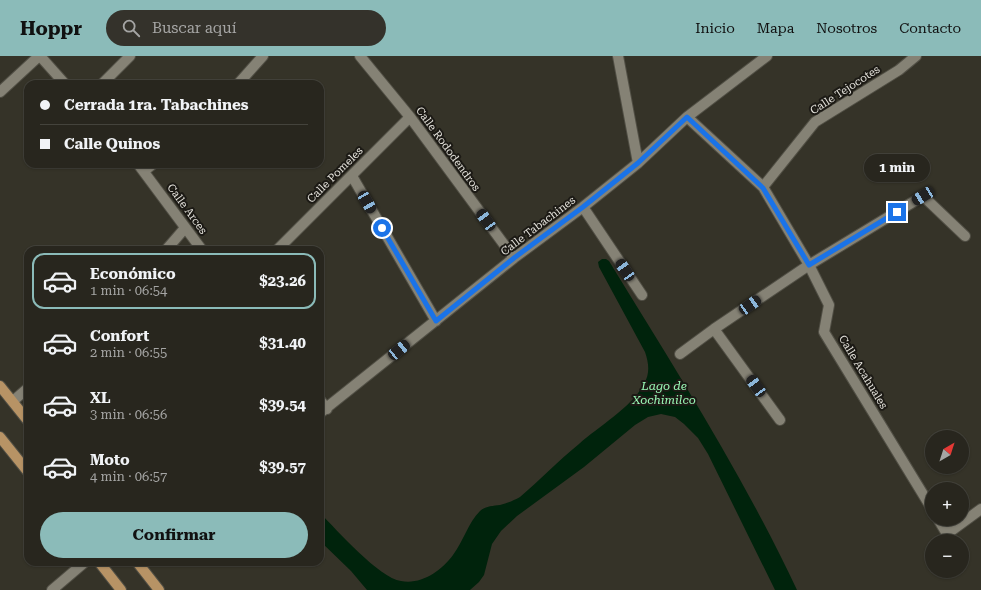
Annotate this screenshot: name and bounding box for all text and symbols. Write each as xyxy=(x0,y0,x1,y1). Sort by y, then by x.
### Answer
search box xyxy=(106,10,386,46)
text: Hoppr xyxy=(20,17,82,40)
icon: search xyxy=(120,17,142,39)
text: Buscar aquí xyxy=(152,19,236,37)
text: Inicio xyxy=(695,20,735,36)
text: Mapa xyxy=(757,20,794,36)
text: Nosotros xyxy=(816,20,877,36)
text: Contacto xyxy=(899,20,961,36)
street label: Calle Tejocotes xyxy=(808,63,882,117)
text: Cerrada 1ra. Tabachines xyxy=(64,96,249,114)
street label: Calle Rododendros xyxy=(413,104,483,194)
text: Calle Quinos xyxy=(64,135,160,153)
street label: Calle Pomeles xyxy=(304,144,366,206)
callout: 1 min xyxy=(864,154,930,182)
text: 1 min xyxy=(879,160,915,175)
street label: Calle Arces xyxy=(164,181,210,237)
car xyxy=(910,185,936,207)
car xyxy=(356,189,378,215)
street label: Calle Tabachines xyxy=(498,194,578,258)
route end xyxy=(888,203,906,221)
car xyxy=(474,207,498,233)
route start xyxy=(373,219,391,237)
car xyxy=(613,257,637,283)
icon: car xyxy=(42,263,78,299)
text: Económico xyxy=(90,265,176,283)
text: $23.26 xyxy=(259,272,306,290)
text: 1 min · 06:54 xyxy=(90,283,167,298)
car xyxy=(737,293,763,317)
icon: car xyxy=(42,325,78,361)
text: Confort xyxy=(90,327,149,345)
street label: Calle Acahuales xyxy=(836,333,890,411)
text: $31.40 xyxy=(259,334,306,352)
car xyxy=(386,338,412,362)
text: 2 min · 06:55 xyxy=(90,345,167,360)
car xyxy=(744,373,768,399)
water label: Lago de Xochimilco xyxy=(631,379,696,407)
icon: car xyxy=(42,387,78,423)
text: XL xyxy=(90,389,111,407)
text: $39.54 xyxy=(259,396,306,414)
text: 3 min · 06:56 xyxy=(90,407,167,422)
north arrow xyxy=(925,430,969,474)
map controls xyxy=(925,430,969,578)
icon: car xyxy=(42,449,78,485)
text: Moto xyxy=(90,451,130,469)
text: $39.57 xyxy=(259,458,306,476)
text: 4 min · 06:57 xyxy=(90,469,167,484)
button: + xyxy=(925,482,969,526)
button: Confirmar xyxy=(40,512,308,558)
button: − xyxy=(925,534,969,578)

